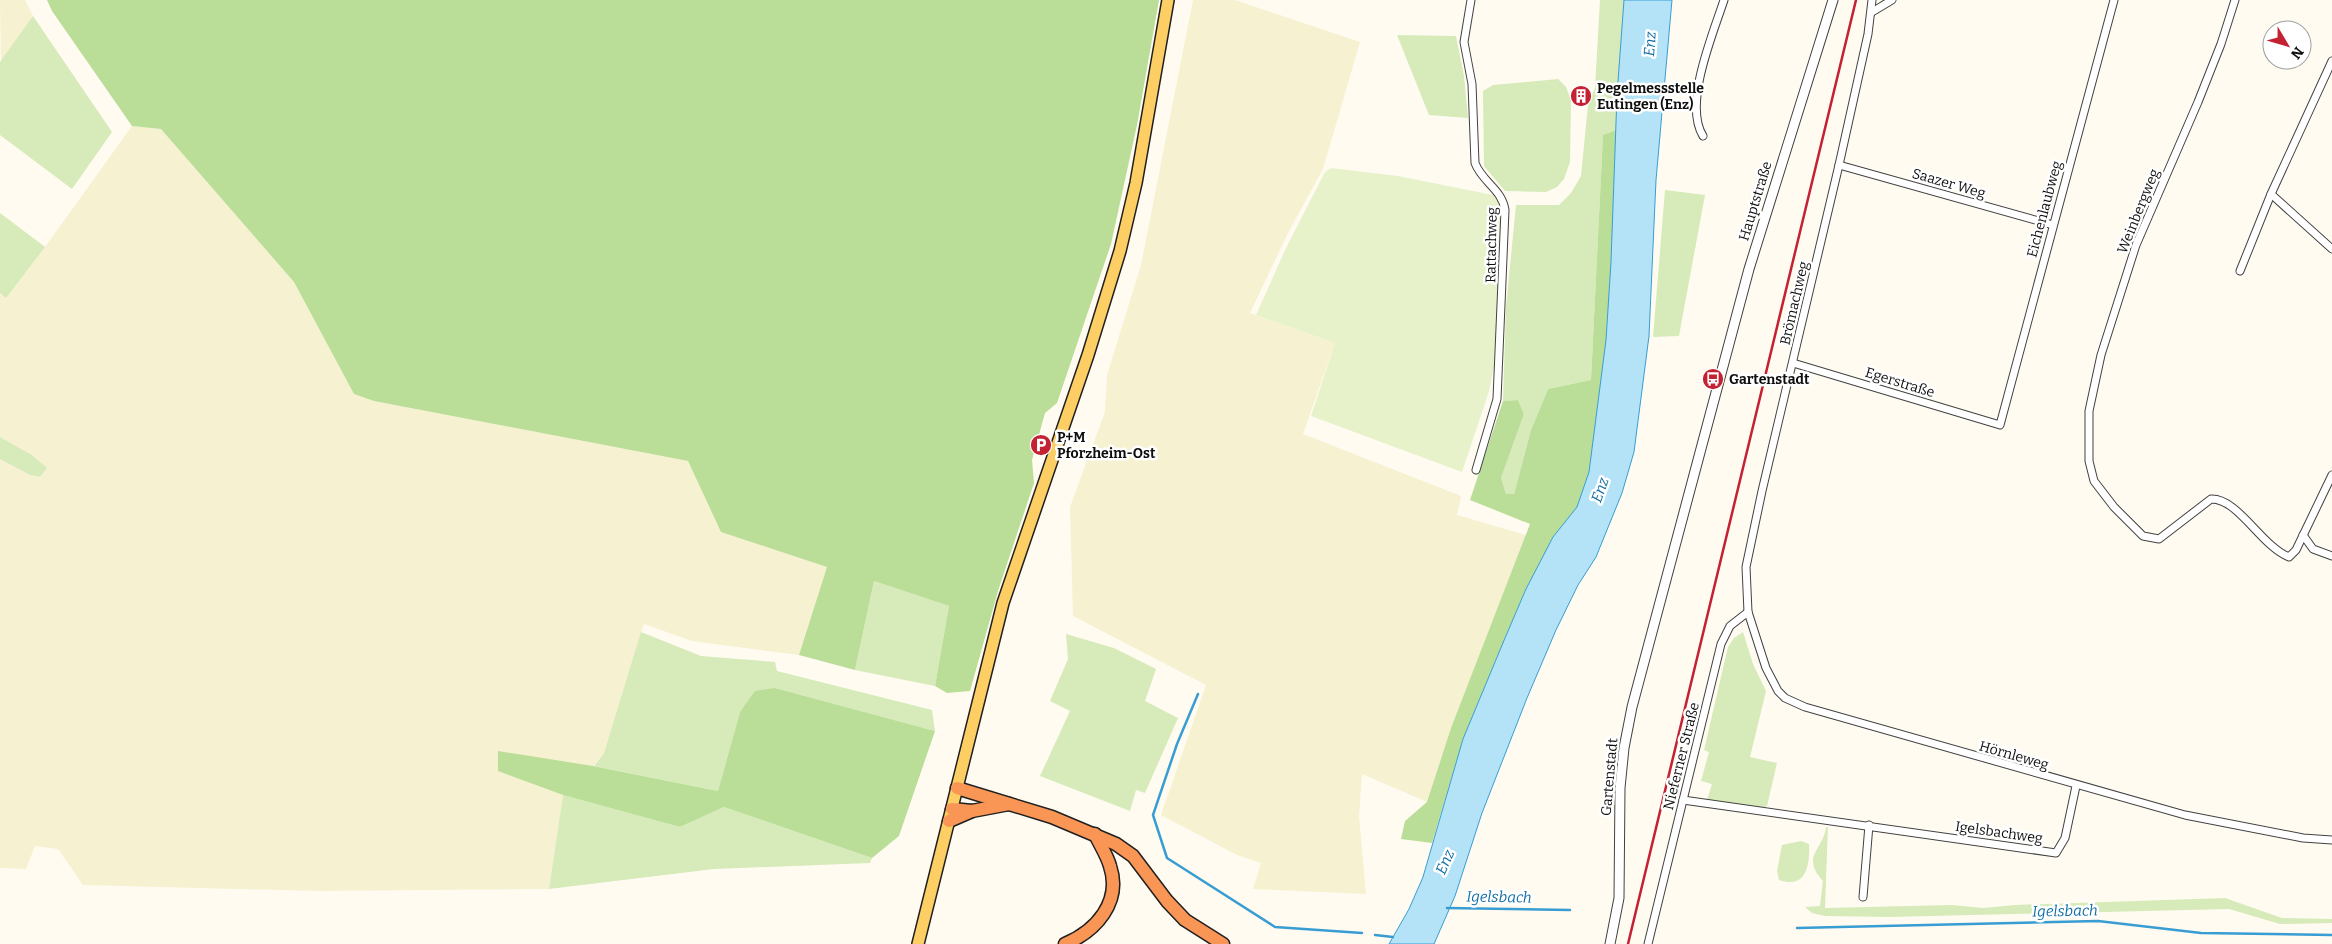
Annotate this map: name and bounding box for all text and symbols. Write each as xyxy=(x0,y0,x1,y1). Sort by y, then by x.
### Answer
north arrow xyxy=(2262,20,2312,70)
water label: Enz xyxy=(1640,31,1660,57)
text: N xyxy=(2287,43,2307,62)
place label: Pegelmessstelle Eutingen (Enz) xyxy=(1597,80,1704,113)
building icon: Pegelmessstelle Eutingen (Enz) xyxy=(1569,84,1593,108)
street label: Hauptstraße xyxy=(1735,159,1776,243)
street label: Eichenlaubweg xyxy=(2023,159,2066,259)
street label: Saazer Weg xyxy=(1910,165,1988,202)
street label: Weinbergweg xyxy=(2114,166,2163,256)
street label: Rattachweg xyxy=(1482,207,1501,283)
street label: Brömachweg xyxy=(1777,259,1812,347)
street label: Egerstraße xyxy=(1863,364,1937,401)
bus stop icon: Gartenstadt xyxy=(1701,367,1725,391)
place label: Gartenstadt xyxy=(1729,371,1810,388)
place label: P+M Pforzheim-Ost xyxy=(1057,429,1156,462)
parking icon: P+M Pforzheim-Ost xyxy=(1029,433,1053,457)
water label: Enz xyxy=(1587,475,1613,505)
street label: Nieferner Straße xyxy=(1660,701,1703,812)
street label: Gartenstadt xyxy=(1598,737,1621,817)
street label: Hörnleweg xyxy=(1977,737,2051,774)
street label: Igelsbachweg xyxy=(1954,818,2044,847)
water label: Enz xyxy=(1432,847,1458,877)
water label: Igelsbach xyxy=(1466,887,1532,907)
water label: Igelsbach xyxy=(2032,901,2098,921)

